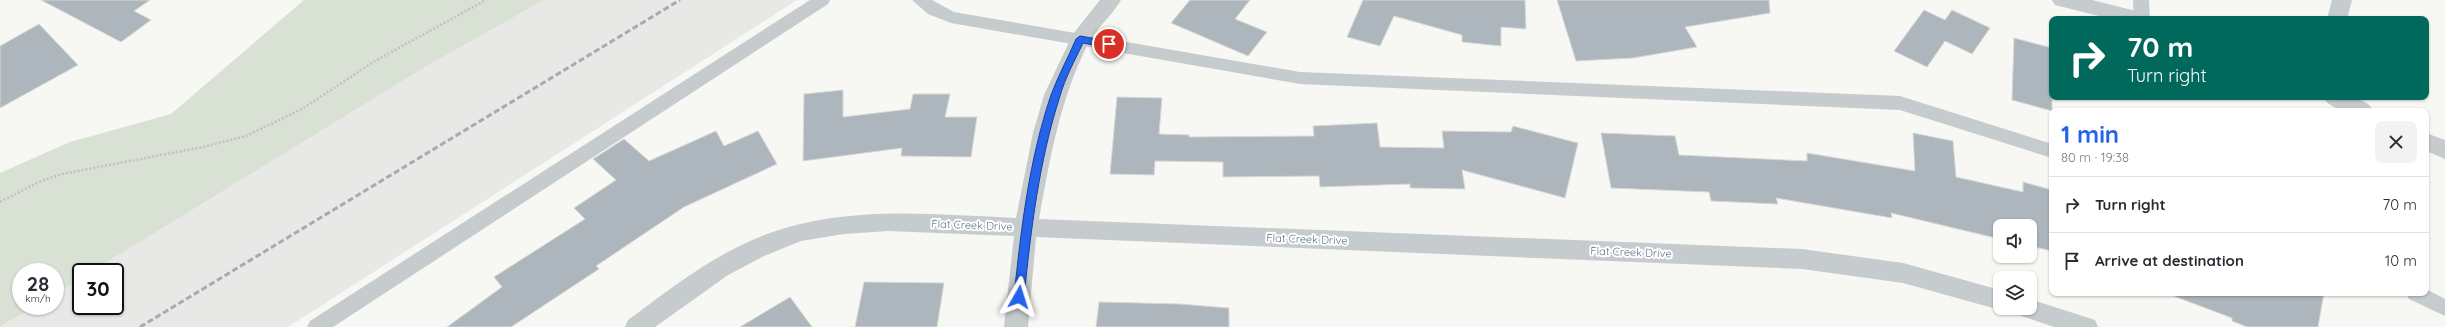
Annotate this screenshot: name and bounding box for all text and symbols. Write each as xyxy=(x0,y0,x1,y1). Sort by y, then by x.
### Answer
pin xyxy=(1092,27,1126,61)
text: 70 m xyxy=(2127,29,2193,64)
icon: right xyxy=(2061,32,2113,84)
icon: arrive xyxy=(1098,33,1120,55)
text: Turn right xyxy=(2127,64,2207,87)
text: 1 min xyxy=(2061,119,2119,149)
button: close xyxy=(2375,121,2417,163)
text: 80 m · 19:38 xyxy=(2061,149,2129,165)
icon: right xyxy=(2061,194,2083,216)
text: Turn right xyxy=(2095,195,2166,214)
text: 70 m xyxy=(2383,195,2417,214)
street label: Flat Creek Drive xyxy=(931,217,1013,233)
map controls xyxy=(1993,219,2037,315)
button: sound xyxy=(1993,219,2037,263)
street label: Flat Creek Drive xyxy=(1266,231,1348,247)
street label: Flat Creek Drive xyxy=(1590,244,1672,260)
icon: arrive xyxy=(2061,250,2083,272)
text: Arrive at destination xyxy=(2095,251,2244,270)
text: 10 m xyxy=(2385,251,2417,270)
speed limit sign: 30 xyxy=(72,263,124,315)
text: 28 xyxy=(27,271,49,296)
button: layers xyxy=(1993,271,2037,315)
position arrow xyxy=(998,276,1040,318)
text: km/h xyxy=(25,292,51,305)

